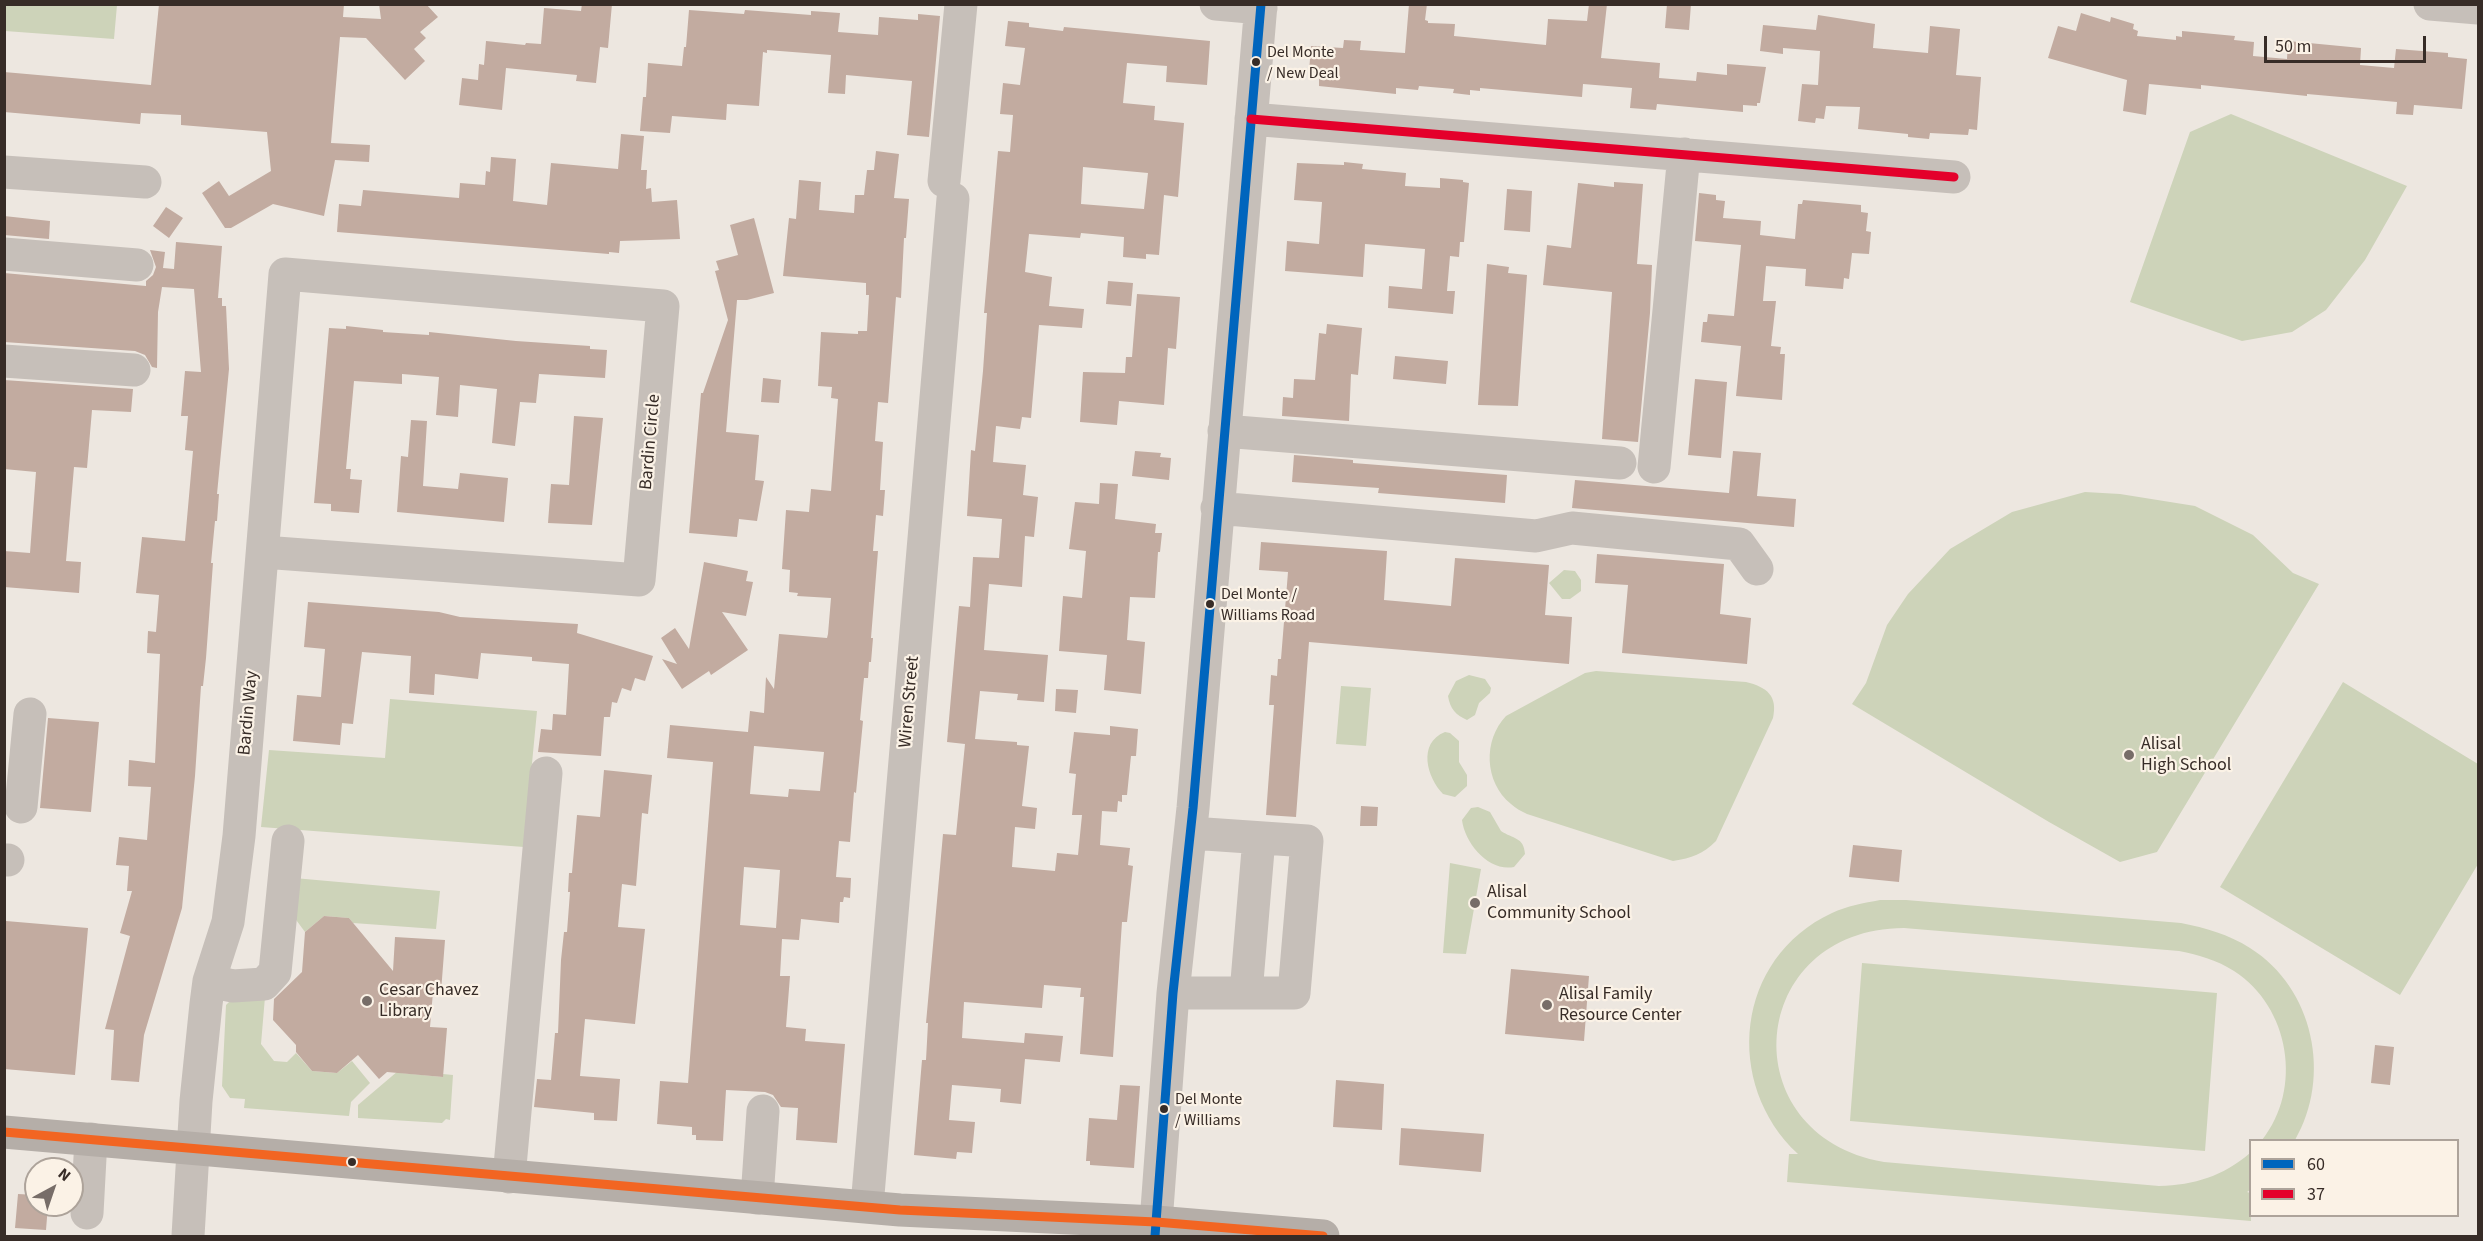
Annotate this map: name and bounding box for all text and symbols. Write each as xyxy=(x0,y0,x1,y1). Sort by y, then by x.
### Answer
scale bar xyxy=(2267,24,2429,62)
text: 50 m xyxy=(2275,34,2311,59)
place label: Del Monte / New Deal xyxy=(1267,43,1339,81)
marker: Del Monte / New Deal xyxy=(1250,56,1262,68)
street label: Bardin Circle xyxy=(636,393,666,491)
place label: Del Monte / Williams Road xyxy=(1221,585,1315,623)
marker: Del Monte / Williams Road xyxy=(1204,598,1216,610)
street label: Wiren Street xyxy=(895,655,925,749)
street label: Bardin Way xyxy=(235,670,263,756)
place label: Alisal High School xyxy=(2141,734,2231,777)
marker: Alisal High School xyxy=(2122,748,2136,762)
place label: Alisal Community School xyxy=(1487,882,1631,924)
marker: Alisal Community School xyxy=(1468,896,1482,910)
place label: Cesar Chavez Library xyxy=(379,980,479,1022)
place label: Alisal Family Resource Center xyxy=(1559,984,1682,1026)
marker: Cesar Chavez Library xyxy=(360,994,374,1008)
marker: Alisal Family Resource Center xyxy=(1540,998,1554,1012)
place label: Del Monte / Williams xyxy=(1175,1090,1242,1128)
marker: Del Monte / Williams xyxy=(1158,1103,1170,1115)
legend xyxy=(2249,1139,2459,1217)
text: 60 xyxy=(2307,1152,2325,1177)
unlabelled marker xyxy=(346,1156,358,1168)
north arrow xyxy=(24,1157,84,1217)
text: N xyxy=(53,1163,75,1187)
text: 37 xyxy=(2307,1182,2325,1207)

